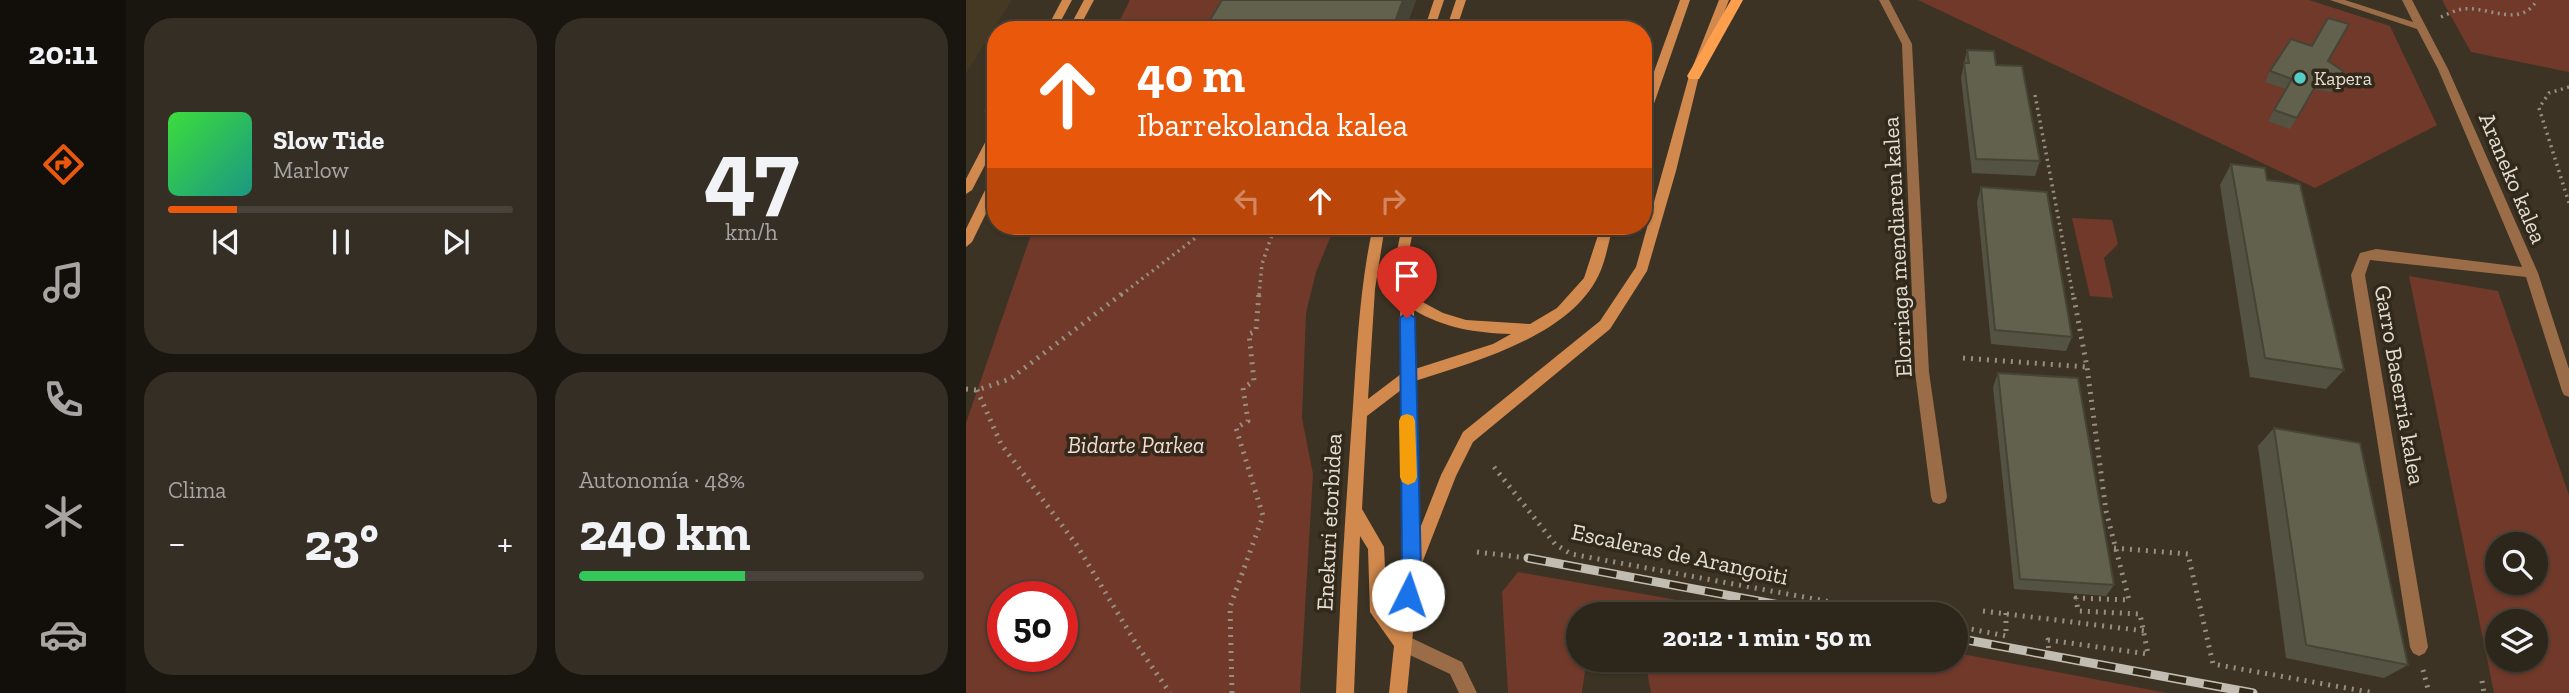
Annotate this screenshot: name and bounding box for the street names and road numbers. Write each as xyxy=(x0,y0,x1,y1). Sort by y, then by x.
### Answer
street label: Araneko kalea xyxy=(2473,108,2553,248)
street label: Elorriaga mendiaren kalea xyxy=(1876,116,1918,378)
street label: Garro Baserria kalea xyxy=(2369,283,2431,487)
street label: Enekuri etorbidea xyxy=(1310,432,1348,612)
street label: Escaleras de Arangoiti xyxy=(1569,517,1791,591)

